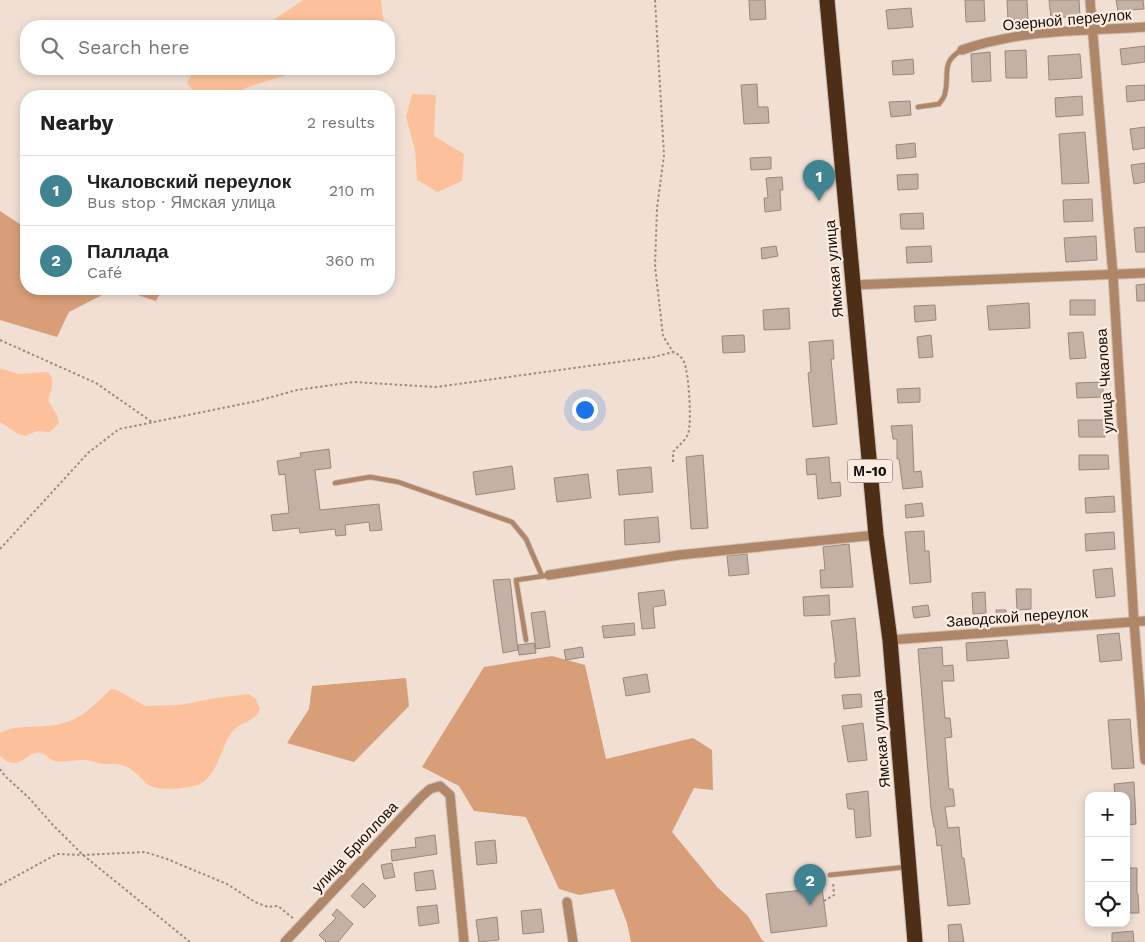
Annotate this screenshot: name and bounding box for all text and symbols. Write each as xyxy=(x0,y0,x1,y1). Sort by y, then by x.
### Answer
street label: Озерной переулок xyxy=(1002,5,1133,35)
search box xyxy=(20,20,395,75)
icon: search xyxy=(38,34,66,62)
text: Search here xyxy=(78,36,189,59)
text: Nearby xyxy=(40,110,113,135)
text: 2 results xyxy=(307,113,375,132)
pin: 1 xyxy=(803,160,835,201)
text: Чкаловский переулок xyxy=(87,170,291,193)
text: 1 xyxy=(53,181,59,200)
text: 210 m xyxy=(329,181,375,200)
text: Bus stop · Ямская улица xyxy=(87,193,275,212)
street label: Ямская улица xyxy=(821,219,847,319)
text: Паллада xyxy=(87,240,169,263)
text: 2 xyxy=(51,251,61,270)
text: 360 m xyxy=(325,251,375,270)
text: Café xyxy=(87,263,122,282)
street label: улица Чкалова xyxy=(1092,327,1118,434)
your location xyxy=(572,397,598,423)
road number: М-10 xyxy=(848,460,892,482)
street label: Заводской переулок xyxy=(946,603,1089,631)
street label: Ямская улица xyxy=(868,689,894,789)
map controls xyxy=(1085,792,1130,927)
button: + xyxy=(1085,792,1130,837)
street label: улица Брюллова xyxy=(308,797,402,896)
button: − xyxy=(1085,837,1130,882)
pin: 2 xyxy=(794,864,826,905)
button: locate xyxy=(1085,882,1130,927)

